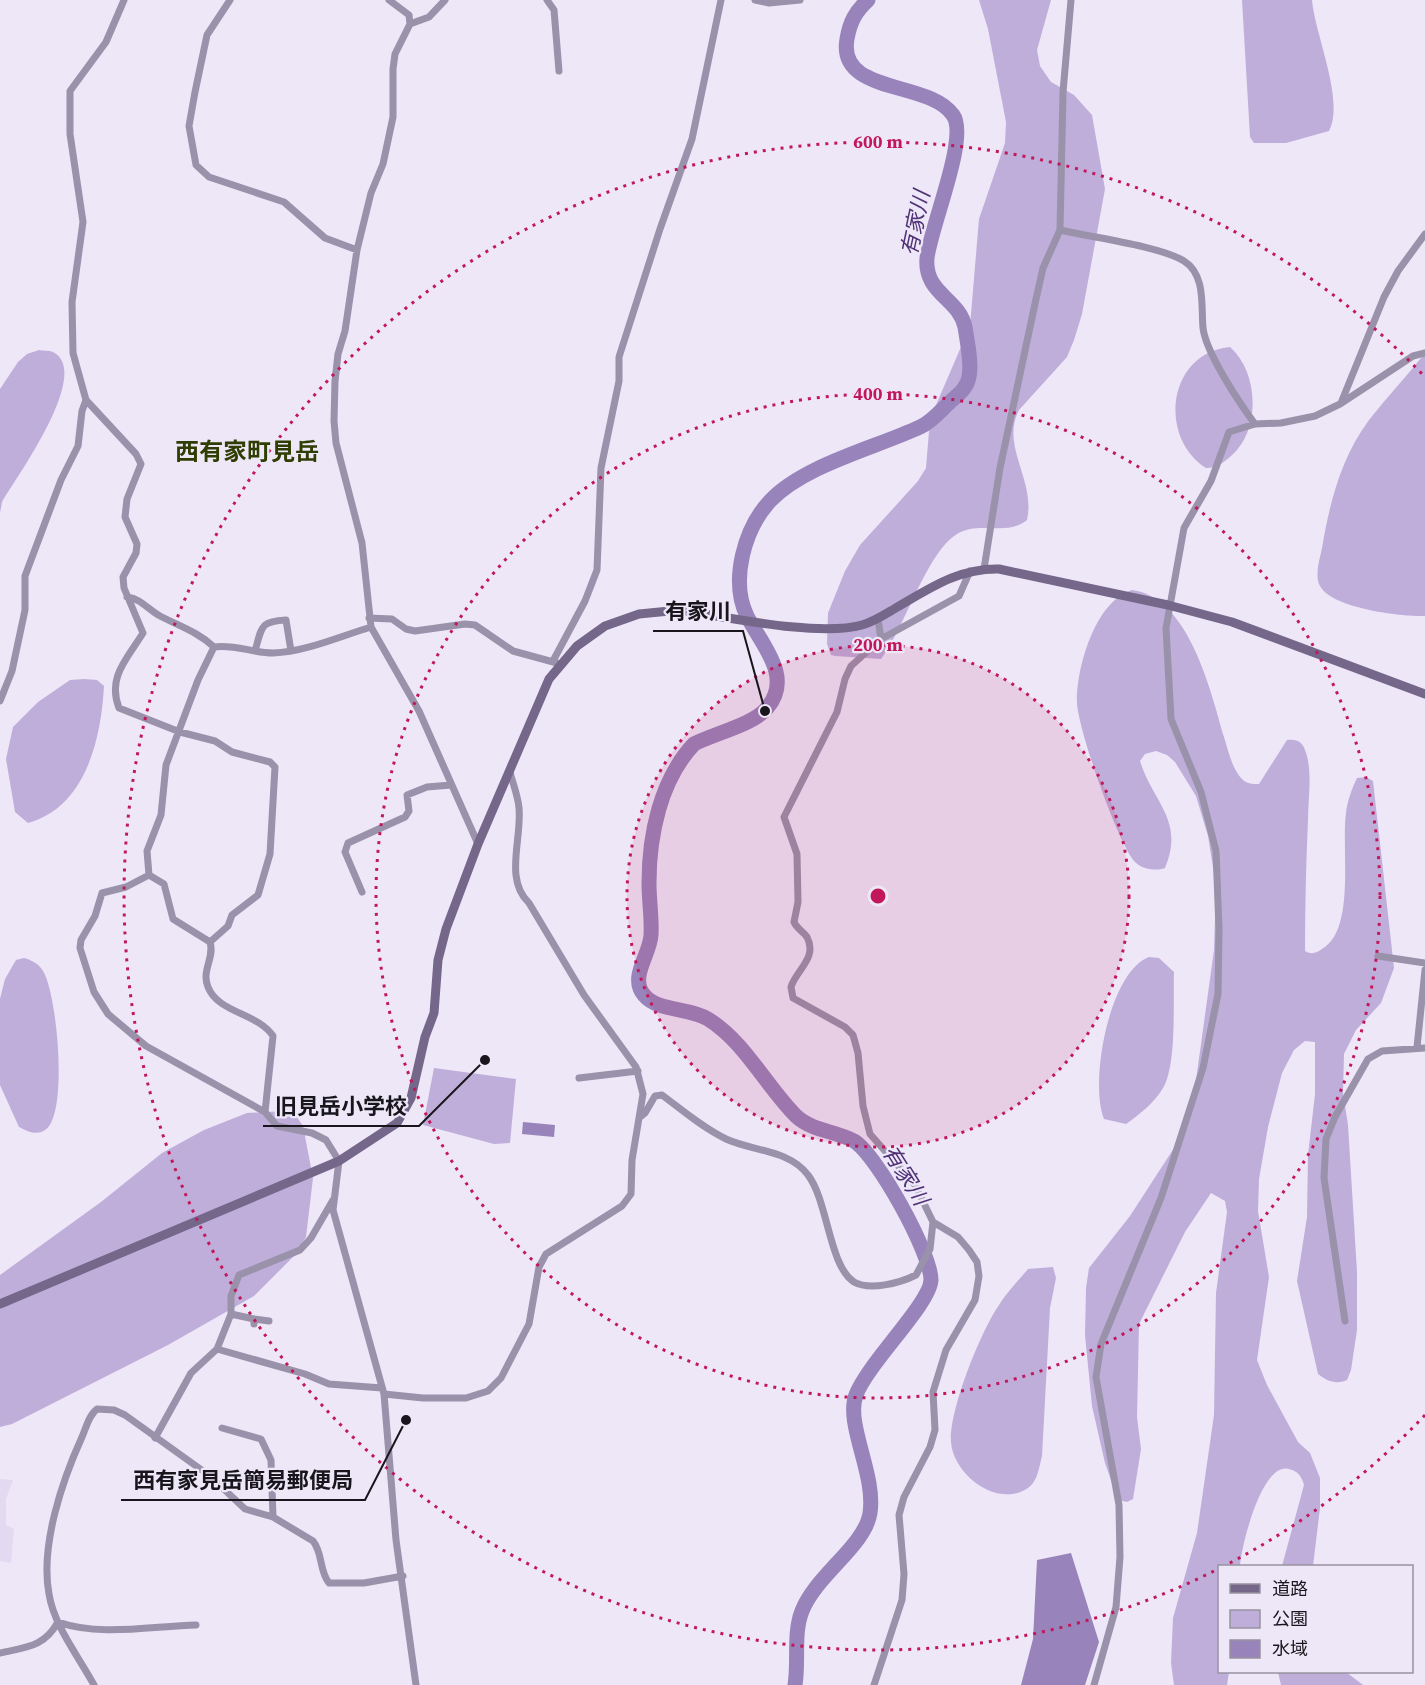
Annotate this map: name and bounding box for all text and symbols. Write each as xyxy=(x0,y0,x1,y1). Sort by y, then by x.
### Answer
text: 600 m xyxy=(853,129,903,154)
water label: 有家川 xyxy=(893,186,937,258)
text: 400 m xyxy=(853,381,903,406)
district label: 西有家町見岳 xyxy=(175,435,319,468)
callout: 有家川 xyxy=(653,591,743,631)
text: 有家川 xyxy=(665,596,731,626)
text: 200 m xyxy=(853,632,903,657)
centre of rings xyxy=(868,886,888,906)
callout: 旧見岳小学校 xyxy=(263,1086,419,1126)
text: 旧見岳小学校 xyxy=(275,1091,407,1121)
water label: 有家川 xyxy=(876,1139,937,1213)
callout: 西有家見岳簡易郵便局 xyxy=(121,1460,365,1500)
text: 西有家見岳簡易郵便局 xyxy=(133,1465,353,1495)
legend xyxy=(1218,1565,1413,1673)
text: 道路 xyxy=(1272,1576,1308,1601)
text: 公園 xyxy=(1272,1606,1308,1631)
text: 水域 xyxy=(1272,1636,1308,1661)

